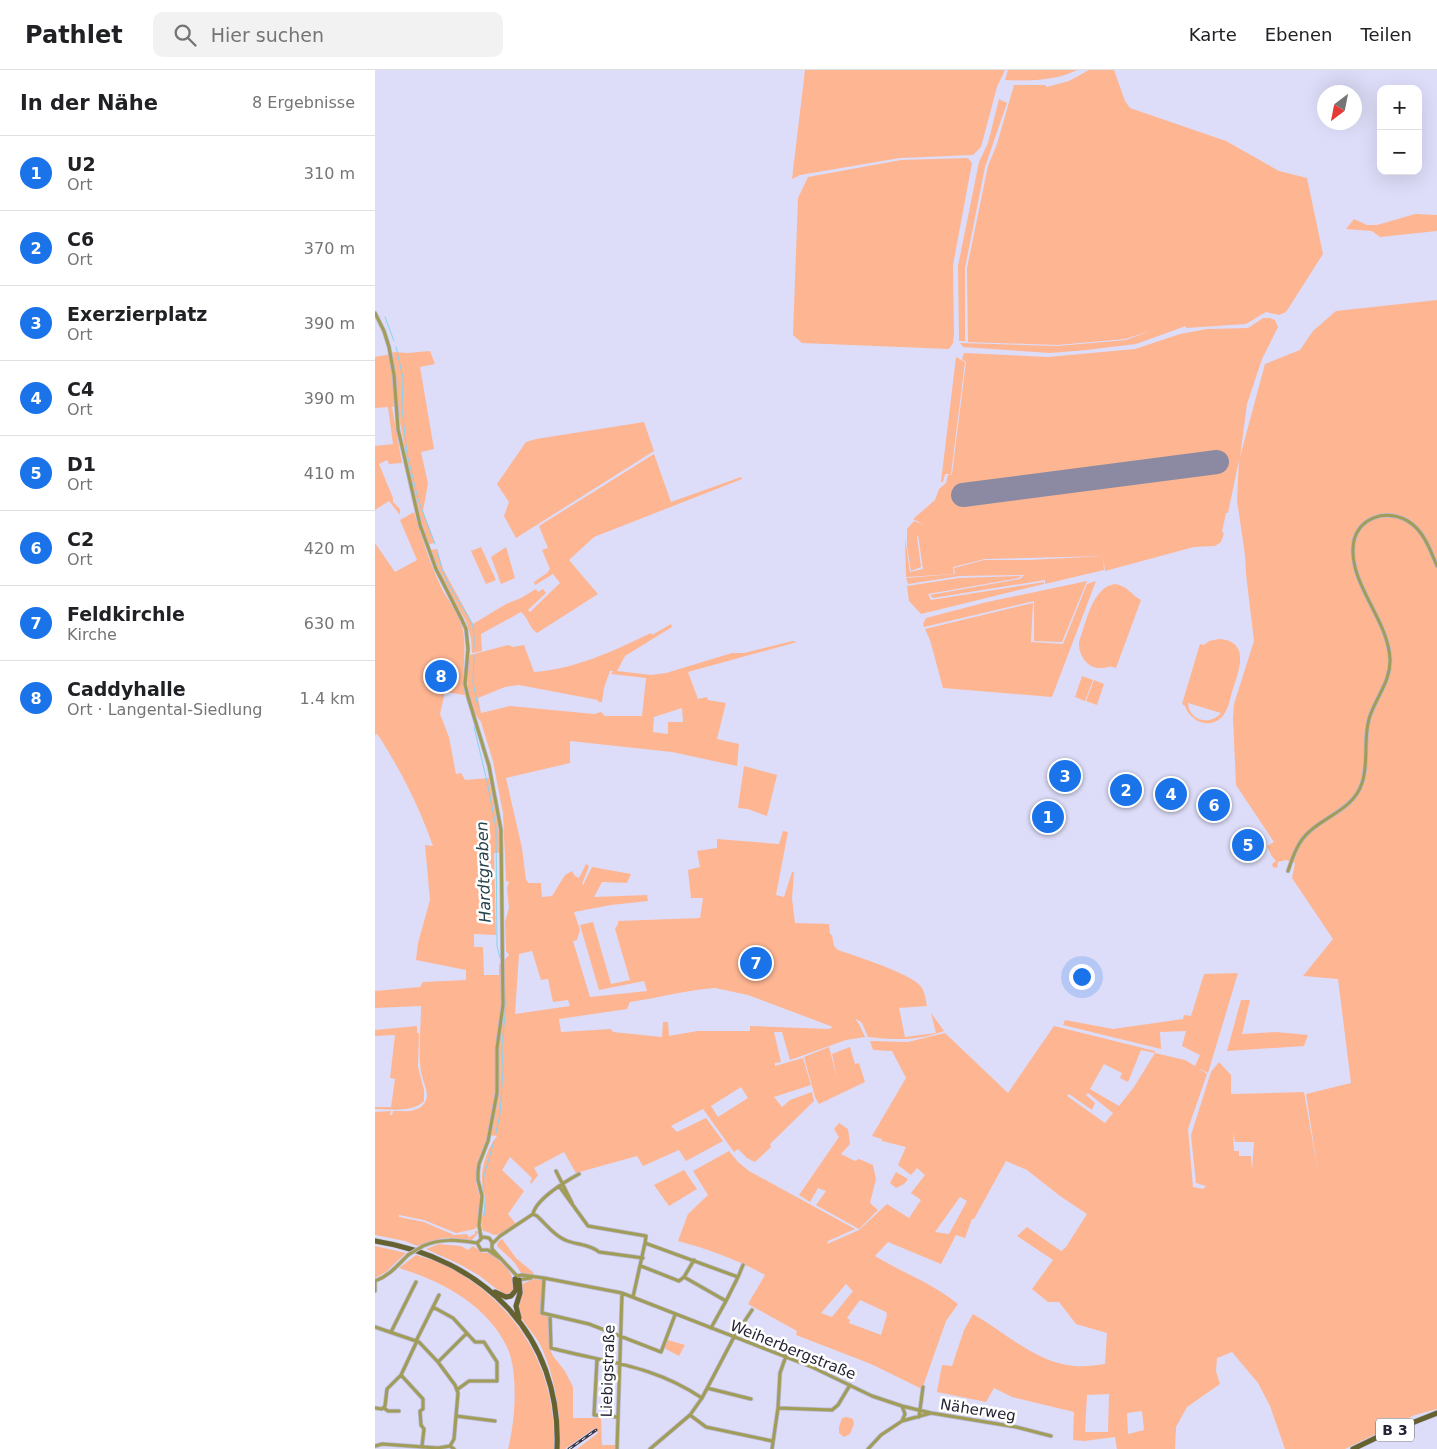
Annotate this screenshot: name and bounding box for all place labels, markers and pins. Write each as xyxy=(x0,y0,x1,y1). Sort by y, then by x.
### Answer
pin: 8 xyxy=(425,657,457,695)
pin: 3 xyxy=(1049,757,1081,795)
pin: 2 xyxy=(1110,771,1142,809)
pin: 4 xyxy=(1155,775,1187,813)
pin: 6 xyxy=(1198,786,1230,824)
pin: 1 xyxy=(1032,798,1064,836)
pin: 5 xyxy=(1232,826,1264,864)
pin: 7 xyxy=(740,944,772,982)

